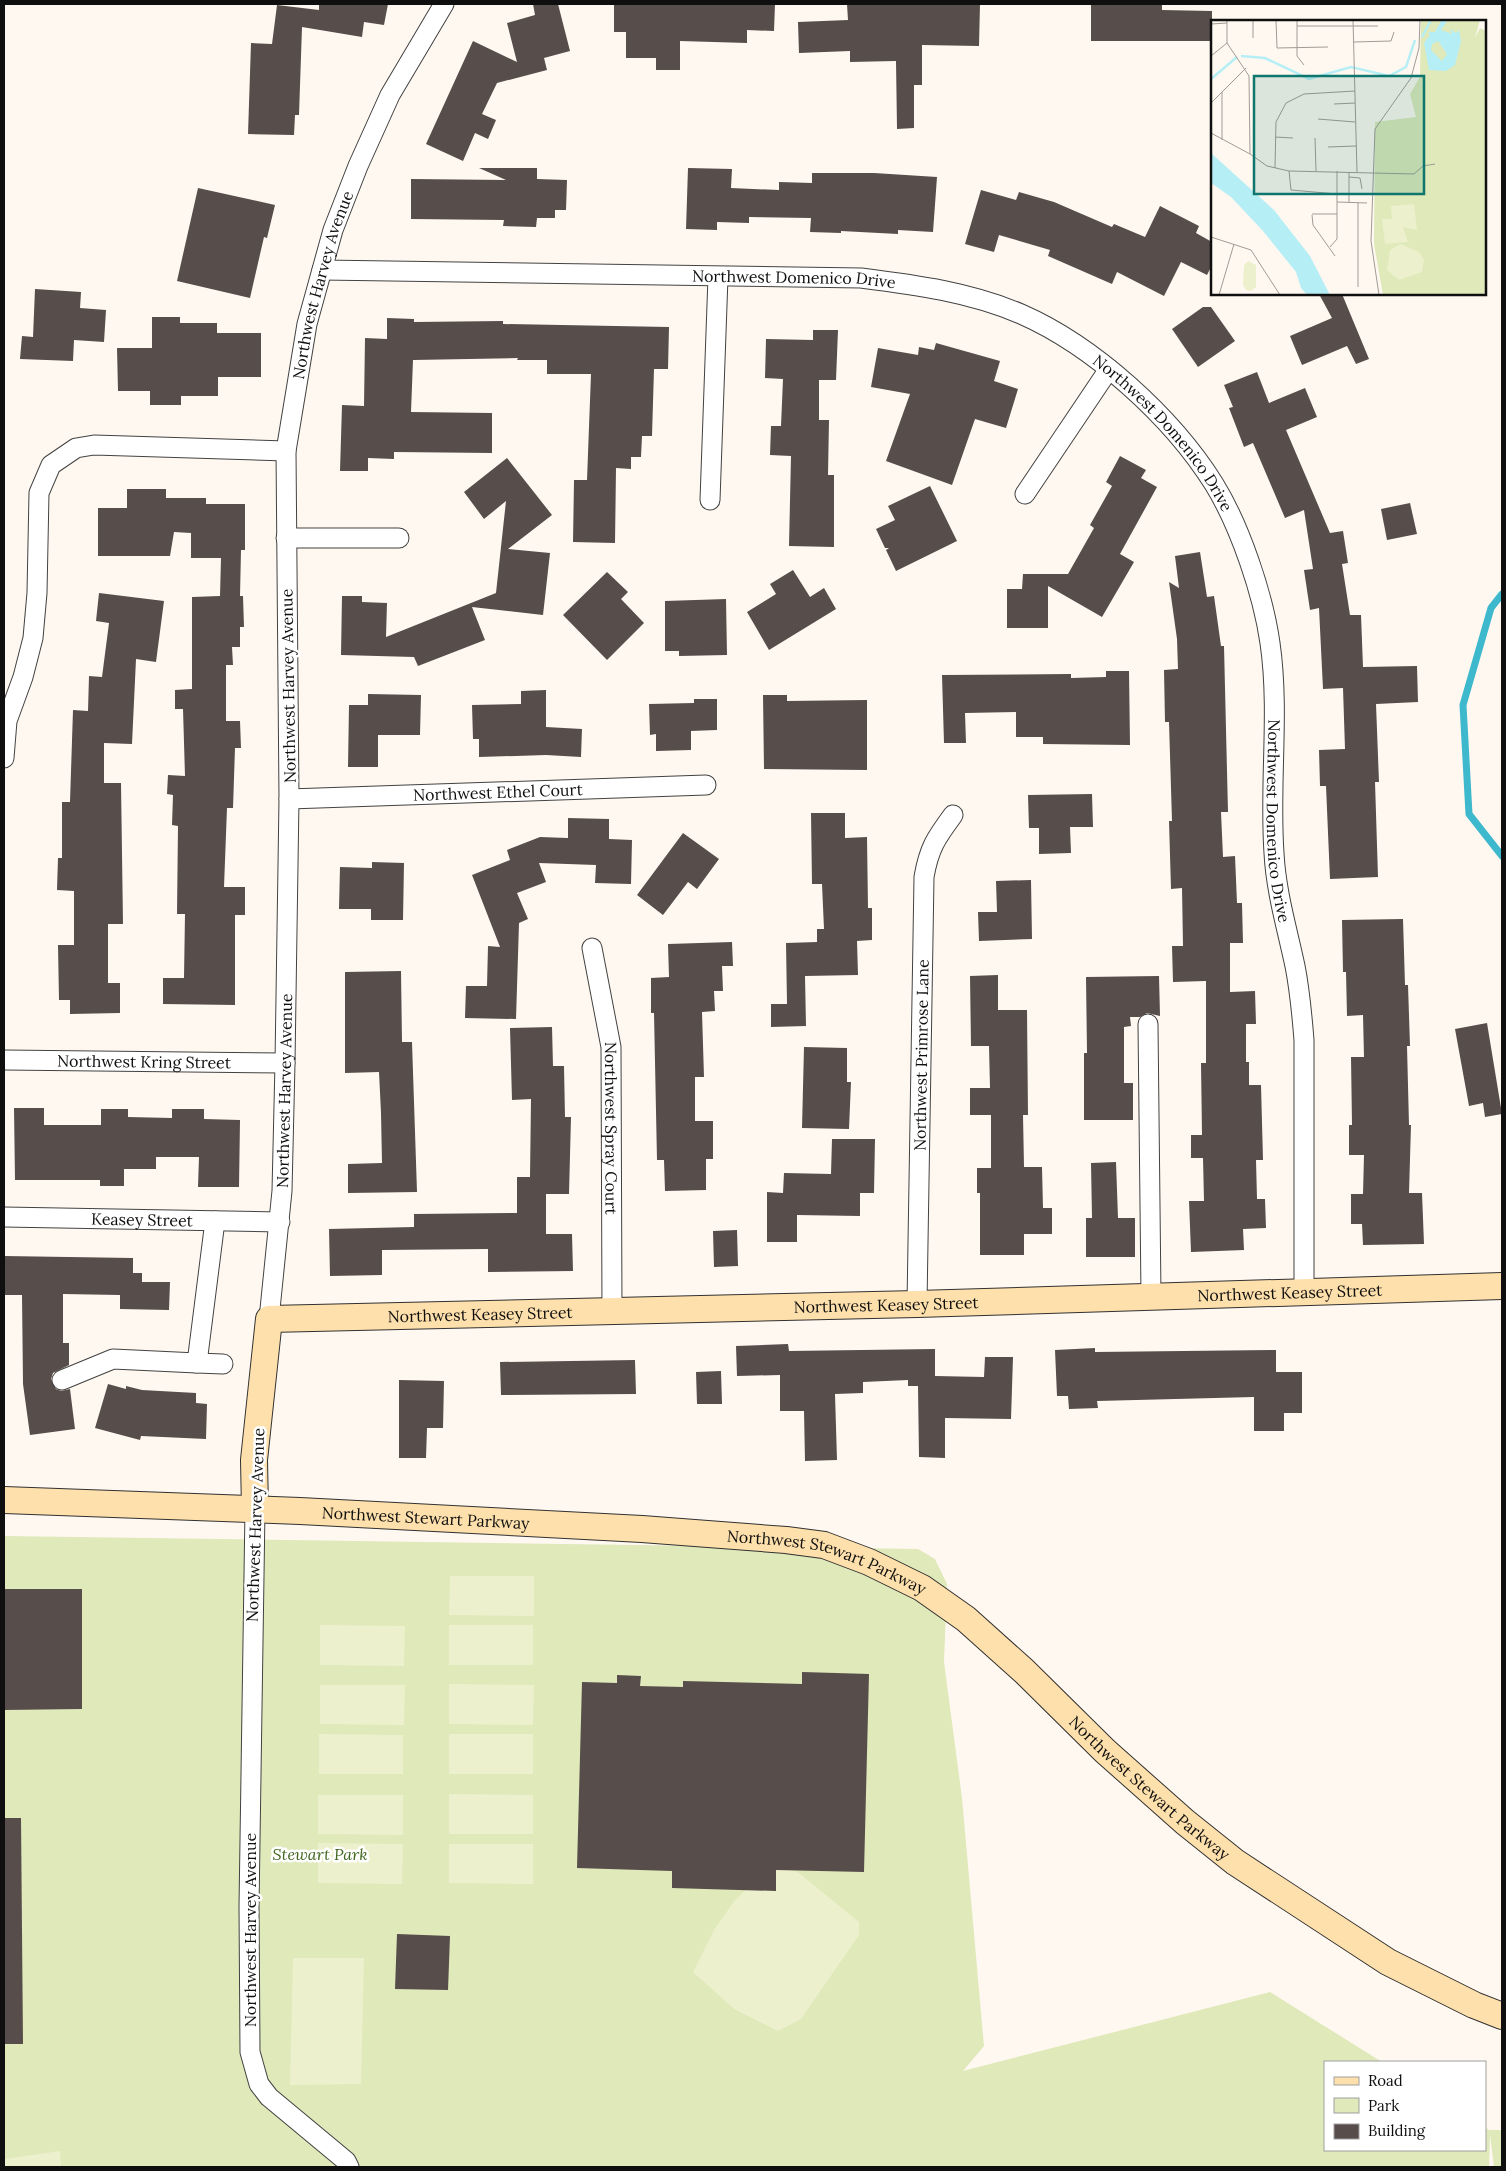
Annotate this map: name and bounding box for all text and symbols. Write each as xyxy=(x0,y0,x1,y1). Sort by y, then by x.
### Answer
inset map xyxy=(1211,20,1486,295)
street label: Northwest Harvey Avenue xyxy=(288,188,357,381)
street label: Northwest Domenico Drive xyxy=(692,265,897,293)
street label: Northwest Domenico Drive xyxy=(1089,350,1237,515)
street label: Northwest Harvey Avenue xyxy=(276,588,300,783)
street label: Northwest Domenico Drive xyxy=(1263,719,1295,925)
street label: Northwest Ethel Court xyxy=(413,779,584,805)
street label: Northwest Primrose Lane xyxy=(910,959,933,1151)
street label: Northwest Harvey Avenue xyxy=(272,993,296,1188)
street label: Northwest Spray Court xyxy=(601,1042,622,1215)
street label: Northwest Kring Street xyxy=(57,1051,232,1072)
street label: Keasey Street xyxy=(91,1209,194,1230)
street label: Northwest Keasey Street xyxy=(1197,1280,1383,1305)
street label: Northwest Keasey Street xyxy=(793,1292,980,1317)
street label: Northwest Keasey Street xyxy=(387,1302,574,1326)
street label: Northwest Harvey Avenue xyxy=(242,1427,268,1623)
street label: Northwest Stewart Parkway xyxy=(321,1502,531,1533)
street label: Northwest Stewart Parkway xyxy=(726,1526,930,1599)
street label: Northwest Stewart Parkway xyxy=(1065,1711,1235,1864)
street label: Northwest Harvey Avenue xyxy=(240,1832,260,2027)
park label: Stewart Park xyxy=(273,1844,367,1864)
legend xyxy=(1324,2061,1486,2151)
text: Road xyxy=(1368,2071,1403,2090)
text: Park xyxy=(1368,2096,1399,2115)
text: Building xyxy=(1368,2121,1426,2140)

